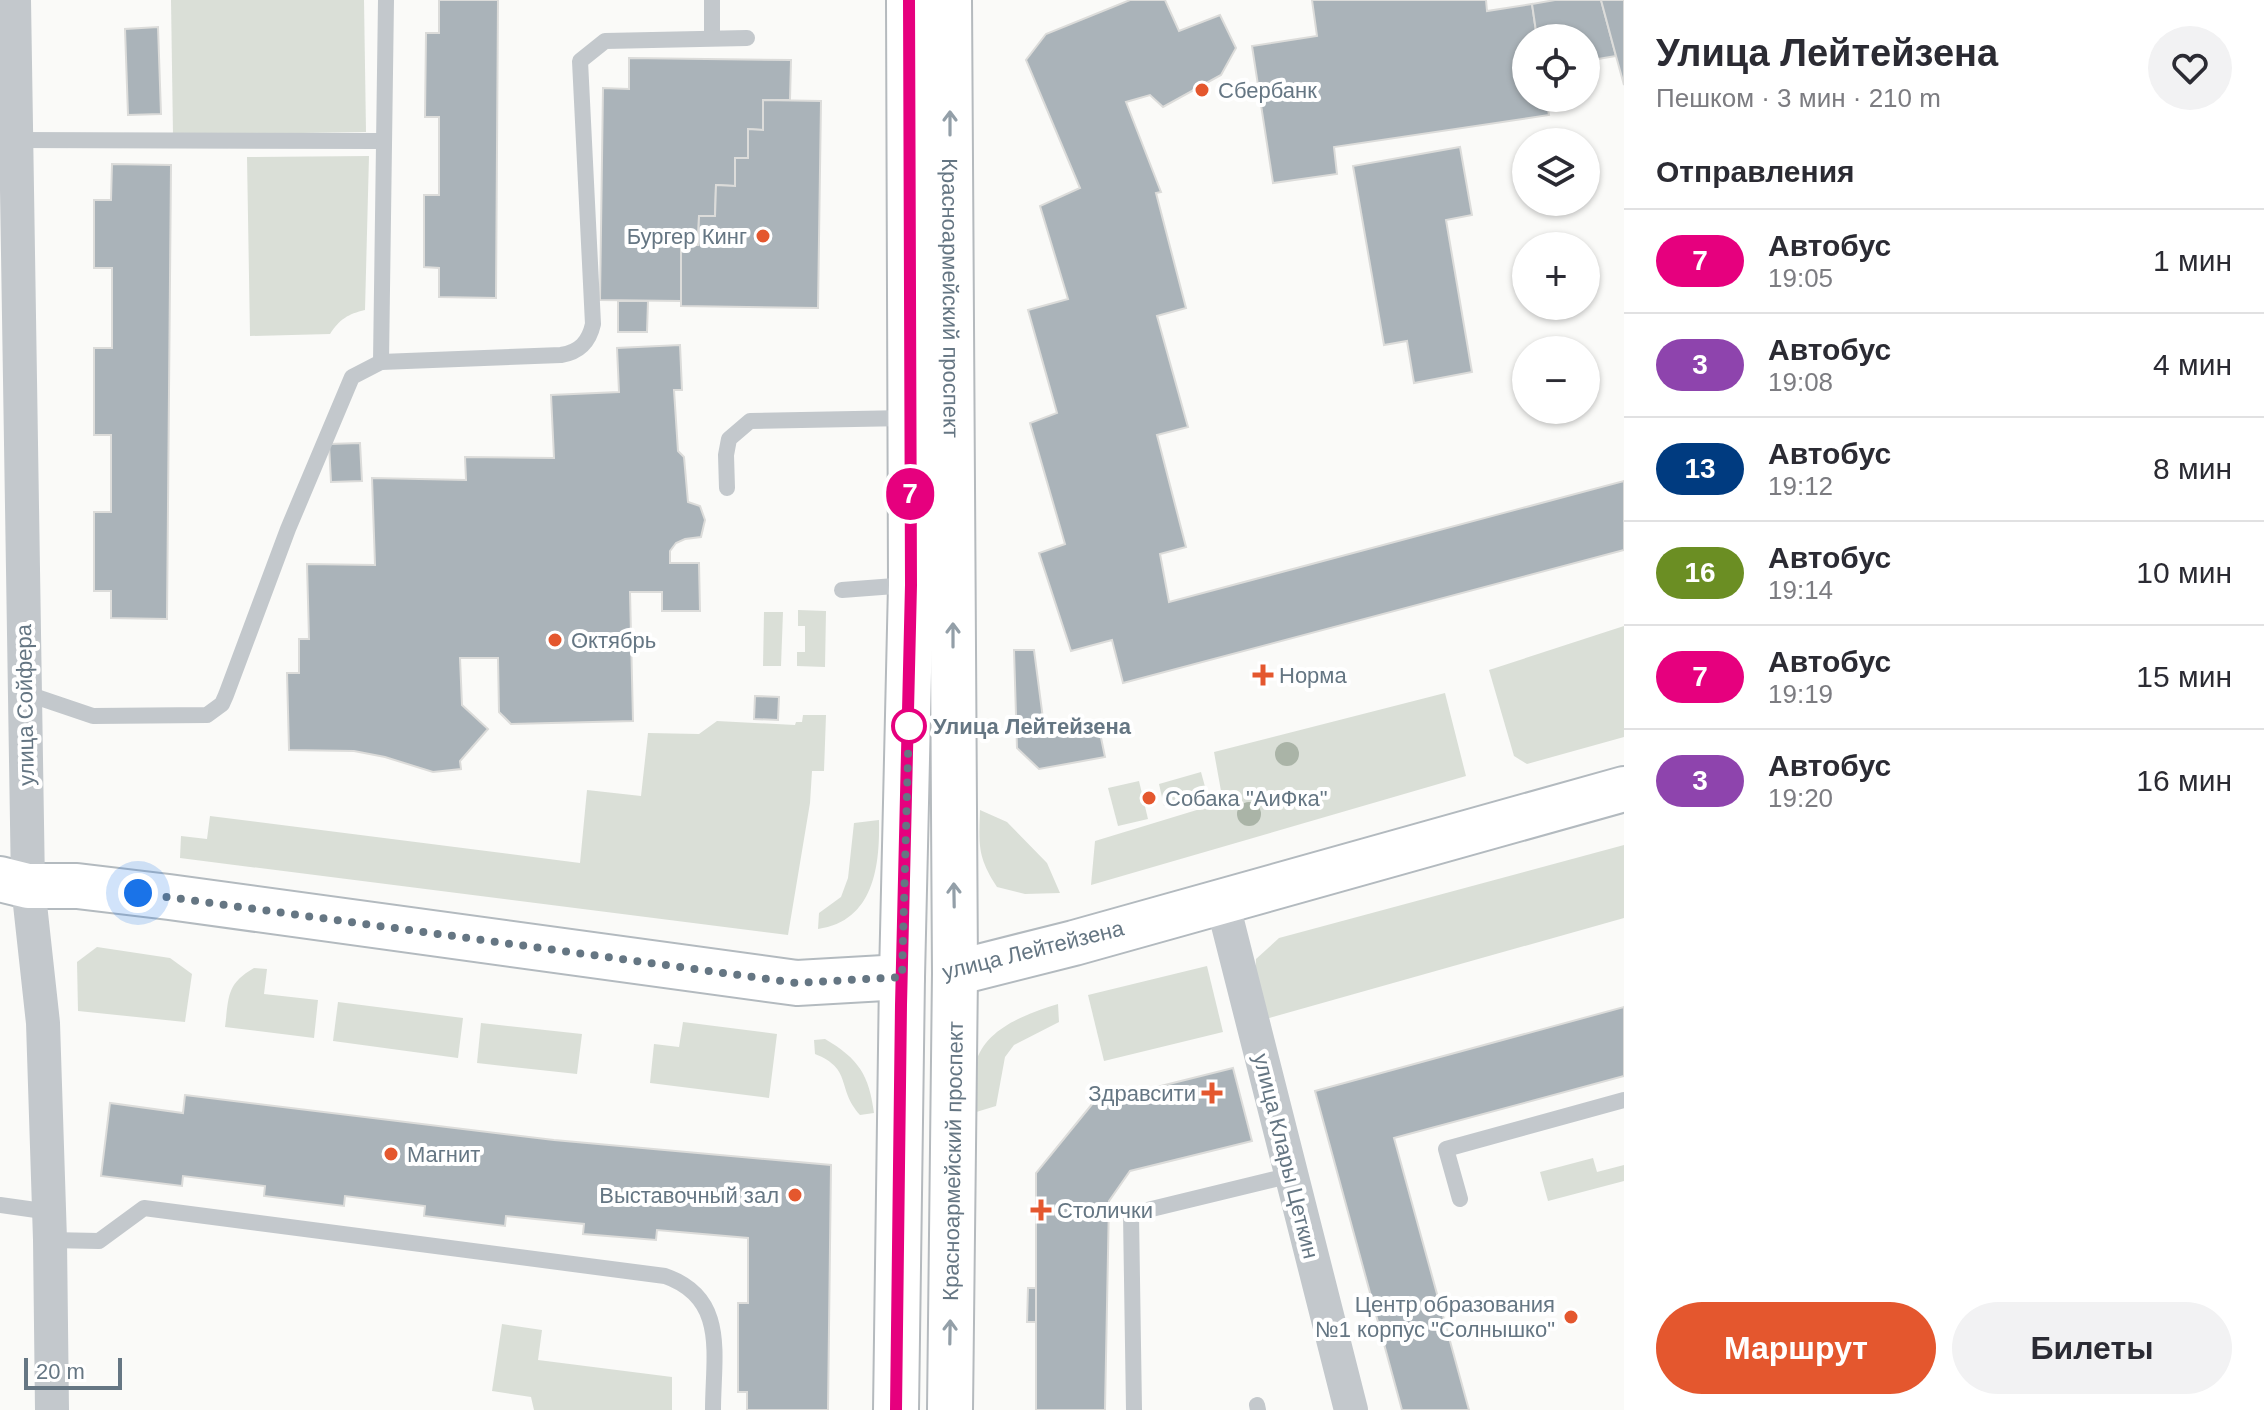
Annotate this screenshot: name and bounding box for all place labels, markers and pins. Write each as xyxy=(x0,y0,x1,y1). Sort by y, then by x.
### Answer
place label: Сбербанк xyxy=(1218,78,1317,103)
marker: Сбербанк xyxy=(1193,81,1211,99)
place label: Бургер Кинг xyxy=(627,224,747,249)
marker: Бургер Кинг xyxy=(754,227,772,245)
place label: Октябрь xyxy=(571,628,656,653)
marker: Октябрь xyxy=(546,631,564,649)
place label: Норма xyxy=(1279,663,1347,688)
marker: Норма xyxy=(1254,666,1272,684)
marker: Улица Лейтейзена xyxy=(892,709,926,743)
place label: Улица Лейтейзена xyxy=(933,714,1132,739)
place label: Собака "АиФка" xyxy=(1165,786,1328,811)
marker: Собака "АиФка" xyxy=(1140,789,1158,807)
place label: Здравсити xyxy=(1088,1081,1196,1106)
marker: Здравсити xyxy=(1203,1084,1221,1102)
place label: Магнит xyxy=(407,1142,480,1167)
marker: Магнит xyxy=(382,1145,400,1163)
place label: Выставочный зал xyxy=(599,1183,779,1208)
marker: Выставочный зал xyxy=(786,1186,804,1204)
place label: Столички xyxy=(1057,1198,1153,1223)
marker: Столички xyxy=(1032,1201,1050,1219)
place label: Центр образования №1 корпус "Солнышко" xyxy=(1315,1292,1555,1342)
marker: Центр образования №1 корпус "Солнышко" xyxy=(1562,1308,1580,1326)

